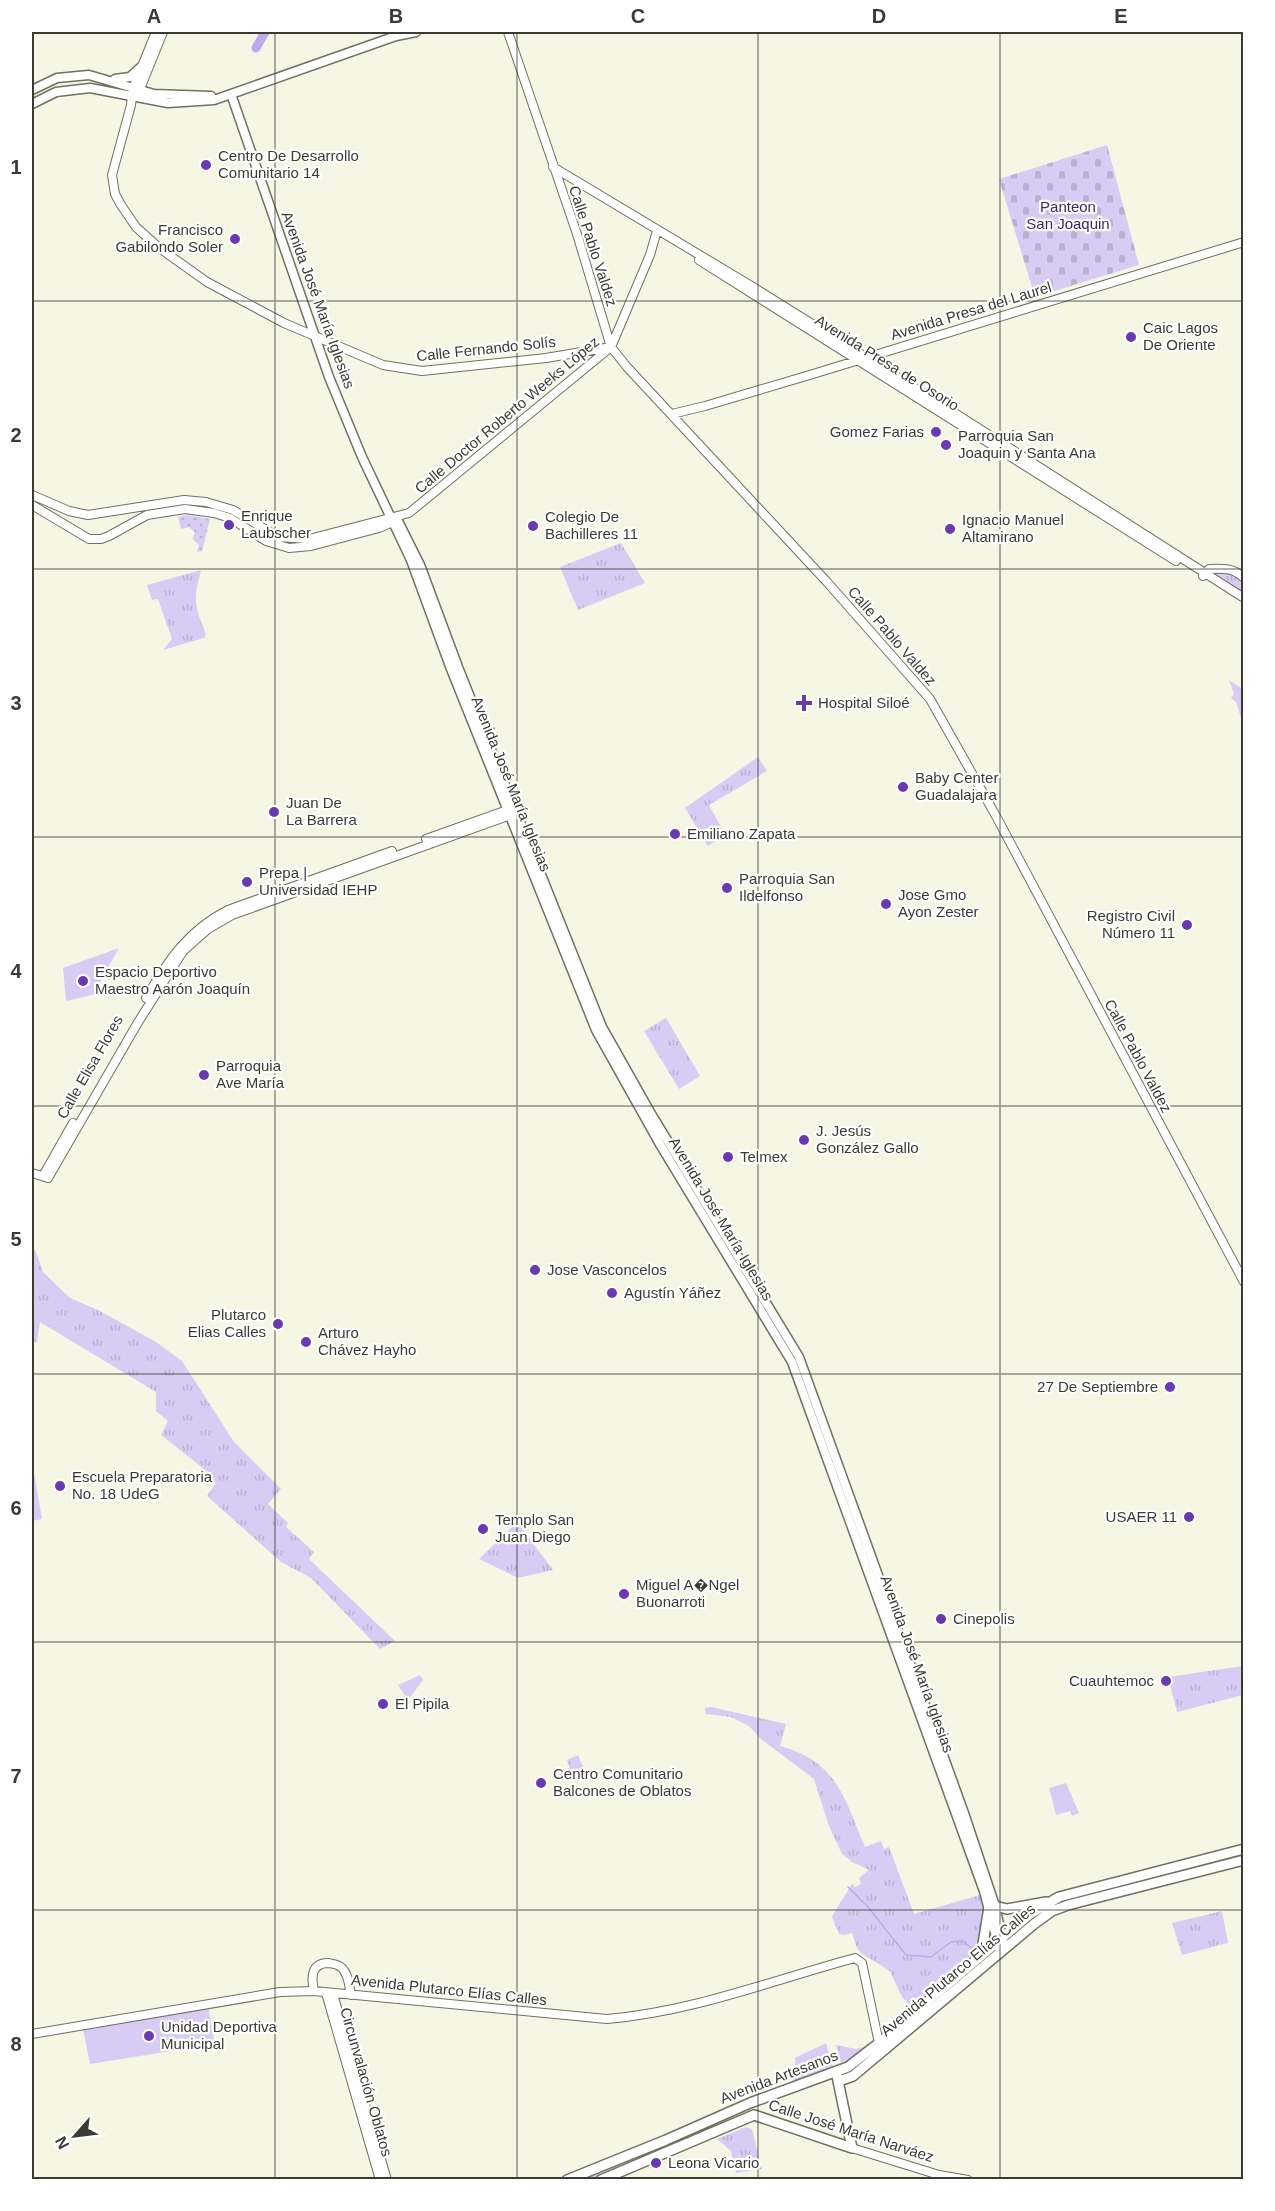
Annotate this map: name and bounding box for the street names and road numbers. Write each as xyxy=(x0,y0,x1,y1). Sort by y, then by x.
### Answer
street label: Calle Pablo Valdez xyxy=(566,183,621,308)
street label: Avenida José María Iglesias xyxy=(278,209,358,391)
street label: Avenida Presa del Laurel xyxy=(888,278,1053,343)
street label: Avenida Presa de Osorio xyxy=(812,311,962,414)
street label: Calle Doctor Roberto Weeks López xyxy=(411,333,602,497)
street label: Calle Fernando Solís xyxy=(415,333,556,364)
street label: Calle Pablo Valdez xyxy=(845,583,940,689)
street label: Avenida José María Iglesias xyxy=(468,694,554,874)
street label: Calle Pablo Valdez xyxy=(1101,996,1175,1115)
street label: Calle Elisa Flores xyxy=(53,1012,126,1122)
street label: Avenida José María Iglesias xyxy=(666,1134,777,1303)
street label: Avenida José María Iglesias xyxy=(877,1573,957,1755)
street label: Avenida Plutarco Elías Calles xyxy=(877,1900,1038,2039)
street label: Avenida Plutarco Elías Calles xyxy=(350,1971,548,2008)
street label: Circunvalación Oblatos xyxy=(337,2005,396,2158)
street label: Avenida Artesanos xyxy=(718,2046,840,2107)
street label: Calle José María Narváez xyxy=(766,2096,936,2165)

